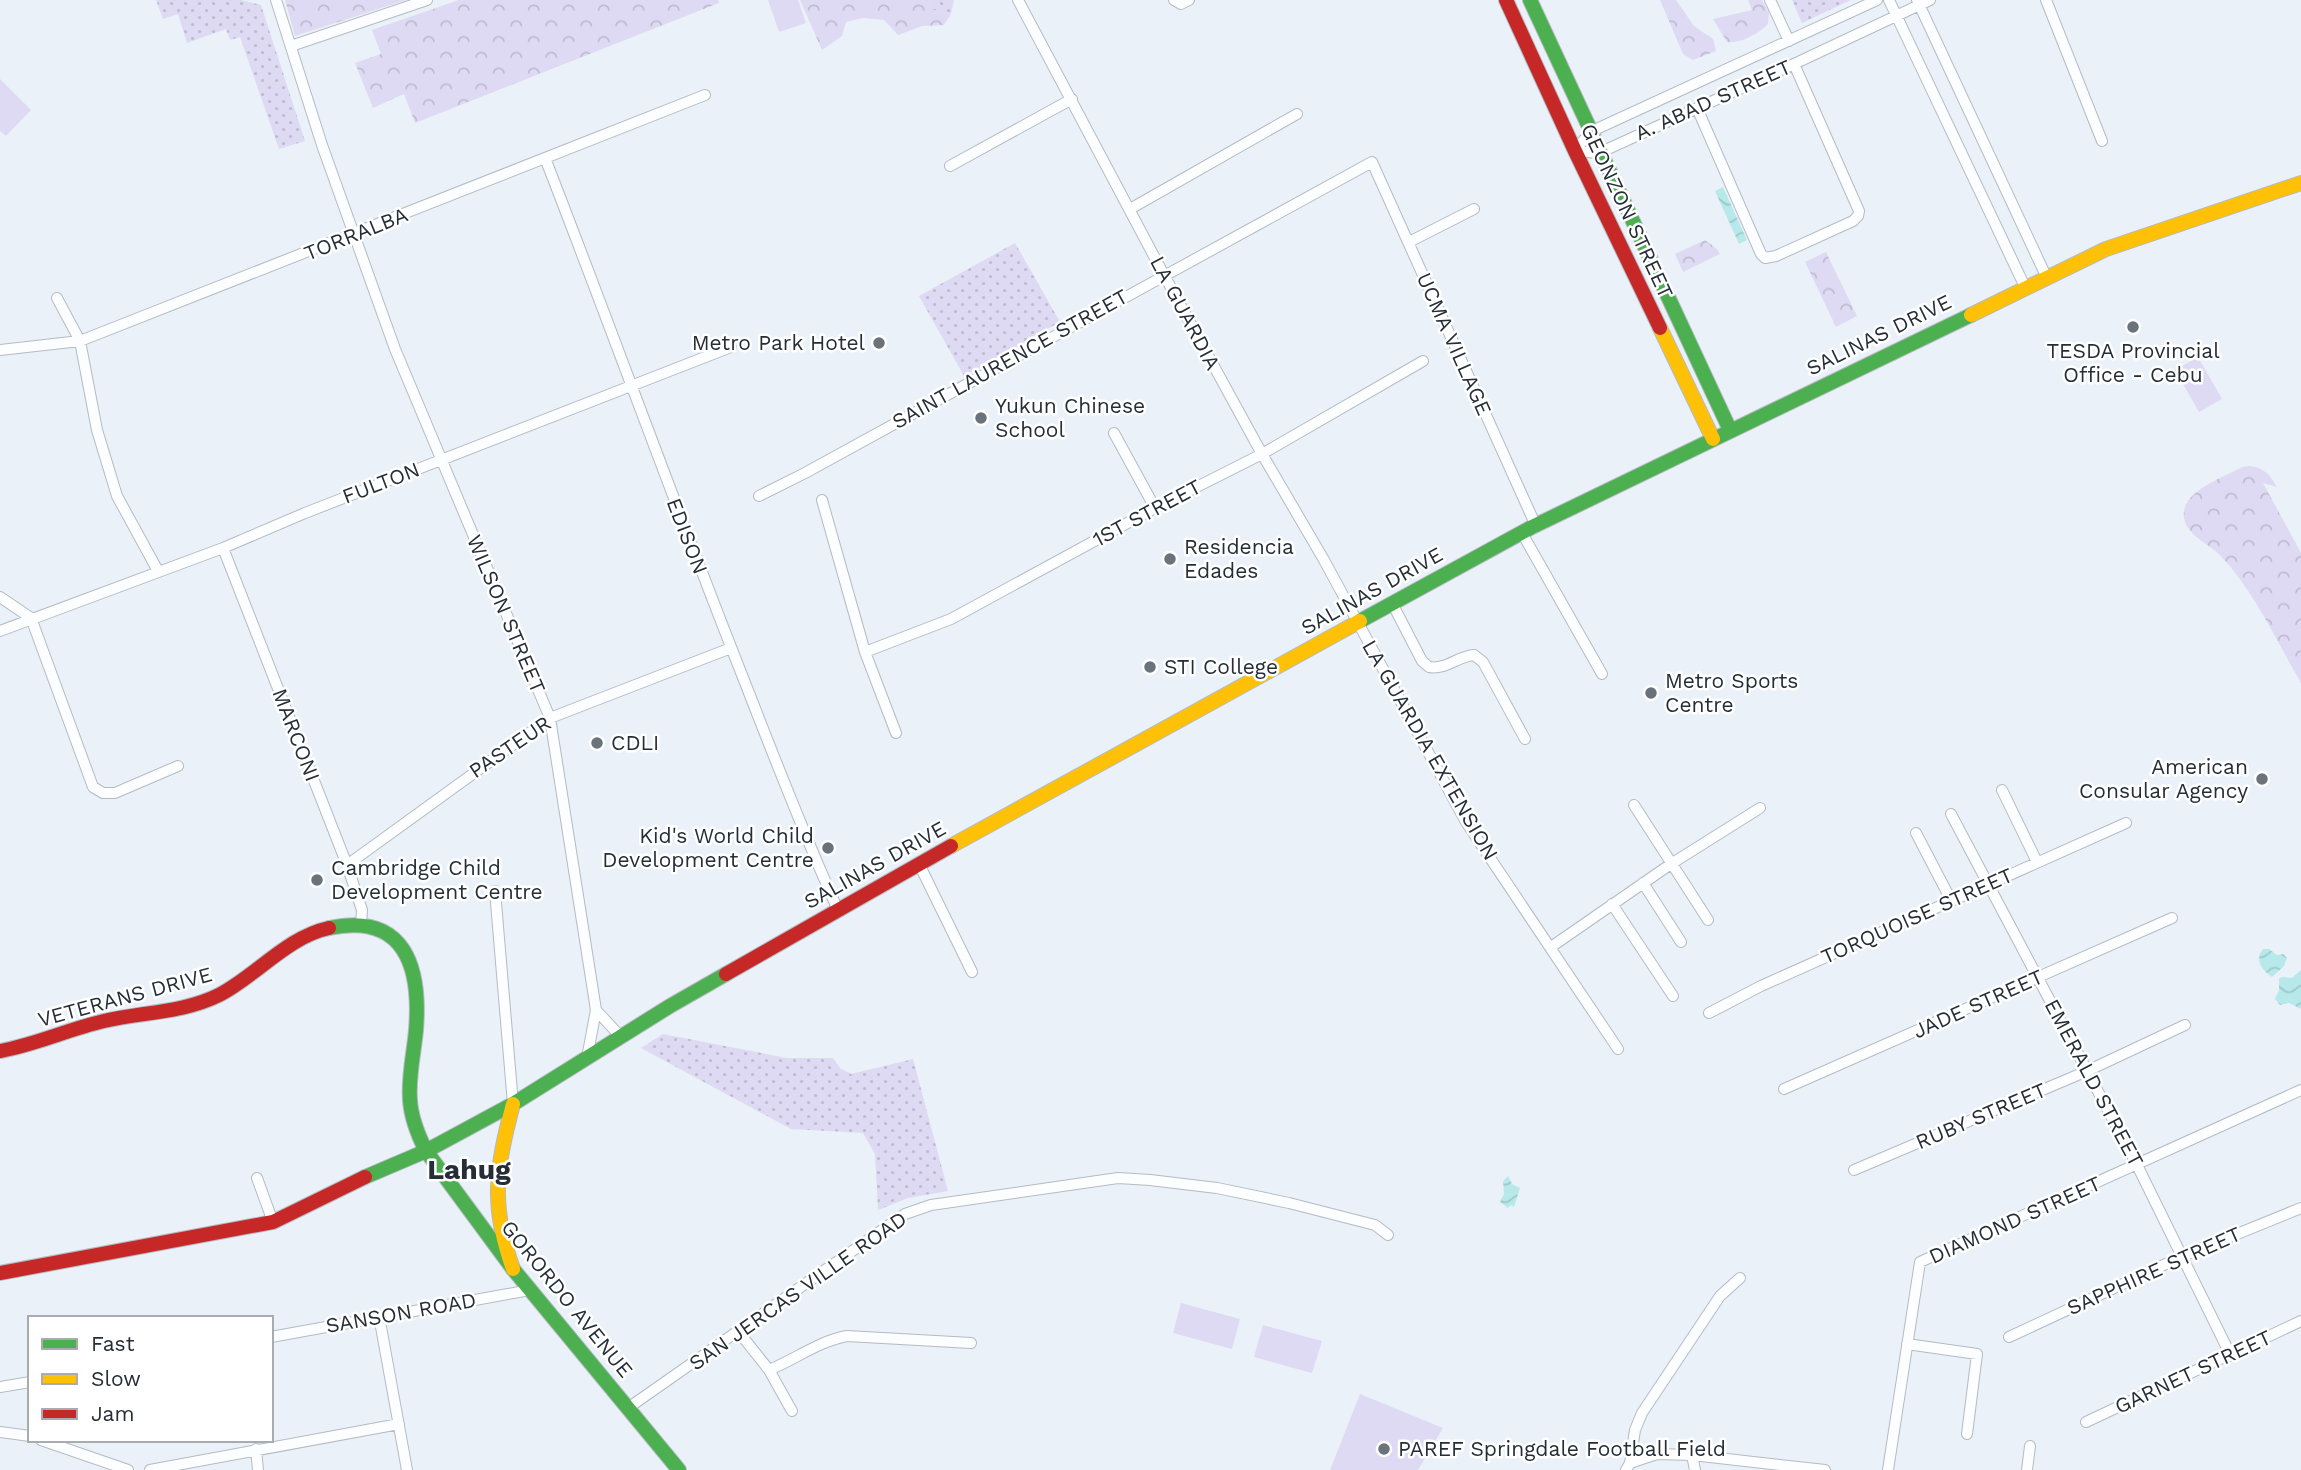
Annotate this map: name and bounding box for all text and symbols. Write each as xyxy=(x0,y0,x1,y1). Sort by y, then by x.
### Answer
street label: A. ABAD STREET xyxy=(1631,54,1795,145)
street label: GEONZON STREET xyxy=(1576,120,1679,302)
street label: TORRALBA xyxy=(300,201,411,266)
street label: LA GUARDIA xyxy=(1145,252,1226,374)
street label: UCMA VILLAGE xyxy=(1412,269,1497,419)
street label: SAINT LAURENCE STREET xyxy=(888,283,1132,434)
street label: SALINAS DRIVE xyxy=(1802,289,1955,380)
marker: TESDA Provincial Office - Cebu xyxy=(2125,319,2141,335)
place label: Metro Park Hotel xyxy=(692,330,866,355)
marker: Metro Park Hotel xyxy=(871,335,887,351)
place label: TESDA Provincial Office - Cebu xyxy=(2046,338,2220,387)
place label: Yukun Chinese School xyxy=(995,393,1145,442)
marker: Yukun Chinese School xyxy=(973,410,989,426)
street label: FULTON xyxy=(339,456,423,509)
street label: 1ST STREET xyxy=(1088,473,1206,552)
street label: EDISON xyxy=(662,494,713,577)
street label: WILSON STREET xyxy=(462,531,551,697)
place label: Residencia Edades xyxy=(1184,534,1294,583)
street label: SALINAS DRIVE xyxy=(1297,541,1447,640)
marker: Residencia Edades xyxy=(1162,551,1178,567)
street label: LA GUARDIA EXTENSION xyxy=(1357,635,1504,864)
place label: STI College xyxy=(1164,654,1278,679)
marker: STI College xyxy=(1142,659,1158,675)
place label: Metro Sports Centre xyxy=(1665,668,1798,717)
street label: MARCONI xyxy=(267,685,326,785)
marker: Metro Sports Centre xyxy=(1643,685,1659,701)
street label: PASTEUR xyxy=(464,710,555,783)
place label: CDLI xyxy=(611,730,659,755)
marker: CDLI xyxy=(589,735,605,751)
place label: American Consular Agency xyxy=(2079,754,2248,803)
marker: American Consular Agency xyxy=(2254,771,2270,787)
street label: SALINAS DRIVE xyxy=(800,815,950,914)
place label: Kid's World Child Development Centre xyxy=(602,823,814,872)
marker: Kid's World Child Development Centre xyxy=(820,840,836,856)
place label: Cambridge Child Development Centre xyxy=(331,855,543,904)
street label: TORQUOISE STREET xyxy=(1817,862,2017,969)
marker: Cambridge Child Development Centre xyxy=(309,872,325,888)
street label: VETERANS DRIVE xyxy=(35,961,215,1032)
street label: JADE STREET xyxy=(1909,964,2047,1043)
street label: EMERALD STREET xyxy=(2040,995,2149,1171)
street label: RUBY STREET xyxy=(1912,1077,2050,1154)
district label: Lahug xyxy=(427,1153,511,1186)
street label: DIAMOND STREET xyxy=(1925,1170,2105,1269)
street label: SAN JERCAS VILLE ROAD xyxy=(684,1206,911,1375)
street label: GORORDO AVENUE xyxy=(496,1215,638,1382)
street label: SAPPHIRE STREET xyxy=(2063,1221,2245,1320)
street label: SANSON ROAD xyxy=(324,1287,478,1338)
legend xyxy=(28,1316,273,1442)
street label: GARNET STREET xyxy=(2110,1324,2275,1419)
text: Fast xyxy=(91,1331,135,1356)
text: Slow xyxy=(91,1366,141,1391)
text: Jam xyxy=(91,1401,134,1426)
place label: PAREF Springdale Football Field xyxy=(1398,1436,1726,1461)
marker: PAREF Springdale Football Field xyxy=(1376,1441,1392,1457)

